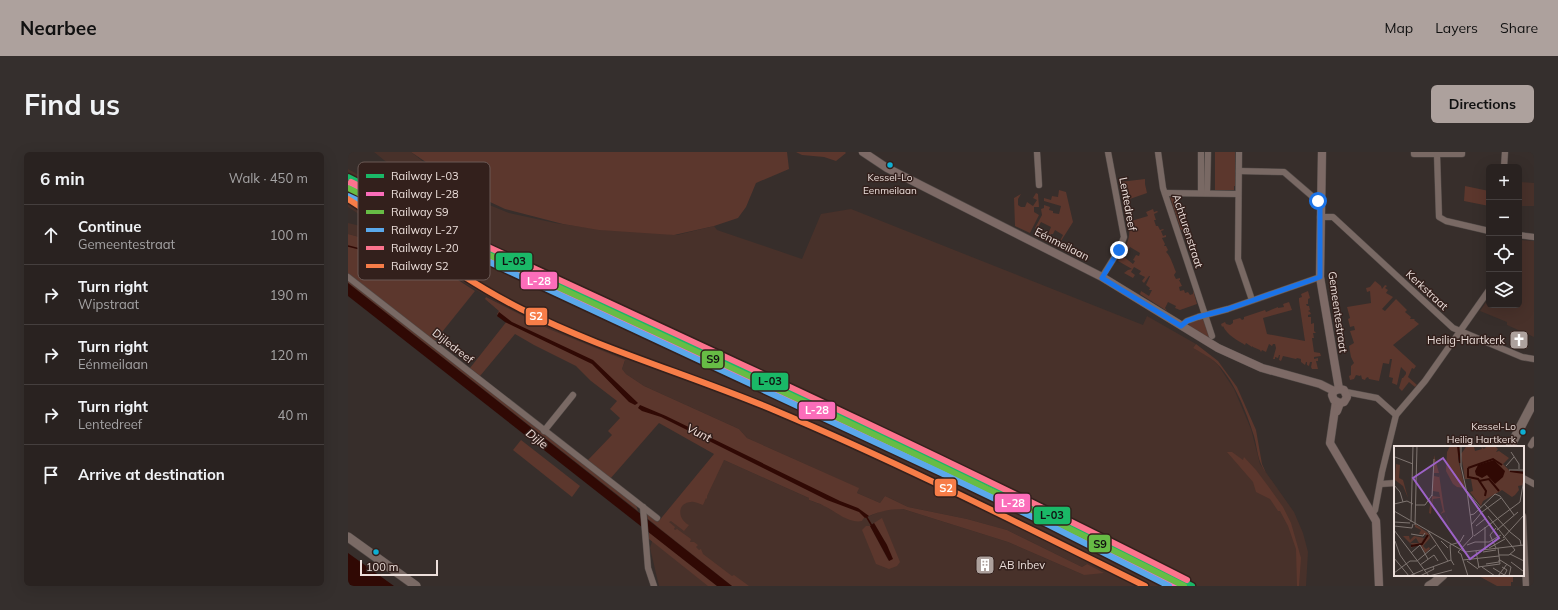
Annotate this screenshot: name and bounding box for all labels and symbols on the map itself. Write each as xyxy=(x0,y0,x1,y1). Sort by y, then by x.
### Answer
marker: Kessel-Lo Eenmeilaan xyxy=(885,160,895,170)
legend xyxy=(358,162,490,280)
text: Railway L-03 xyxy=(391,169,459,183)
place label: Kessel-Lo Eenmeilaan xyxy=(863,171,917,197)
street label: Lentedreef xyxy=(1116,176,1140,232)
text: Railway L-28 xyxy=(391,187,459,201)
street label: Achturenstraat xyxy=(1169,192,1207,270)
route start xyxy=(1309,192,1327,210)
text: Railway S9 xyxy=(391,205,449,219)
text: Railway L-27 xyxy=(391,223,459,237)
street label: Eénmeilaan xyxy=(1032,224,1092,264)
text: Railway L-20 xyxy=(391,241,459,255)
route end xyxy=(1110,241,1128,259)
line badge: L-03 xyxy=(495,252,533,271)
text: L-03 xyxy=(502,254,526,268)
text: Railway S2 xyxy=(391,259,449,273)
street label: Kerkstraat xyxy=(1403,267,1451,313)
street label: Gemeentestraat xyxy=(1325,270,1351,354)
line badge: L-28 xyxy=(520,271,558,290)
text: L-28 xyxy=(527,274,551,288)
line badge: S2 xyxy=(525,307,548,326)
text: S2 xyxy=(529,309,543,323)
street label: Dijledreef xyxy=(430,326,477,367)
church icon: Heilig-Hartkerk xyxy=(1508,329,1530,351)
place label: Heilig-Hartkerk xyxy=(1427,333,1505,347)
line badge: S9 xyxy=(701,350,724,369)
text: S9 xyxy=(706,352,720,366)
line badge: L-03 xyxy=(751,372,789,391)
text: L-03 xyxy=(758,374,782,388)
line badge: L-28 xyxy=(798,401,836,420)
text: L-28 xyxy=(805,403,829,417)
water label: Vunt xyxy=(684,420,715,445)
place label: Kessel-Lo Heilig Hartkerk xyxy=(1447,420,1517,446)
water label: Dijle xyxy=(523,425,552,452)
marker: Kessel-Lo Heilig Hartkerk xyxy=(1518,427,1528,437)
inset map xyxy=(1394,446,1524,576)
line badge: S2 xyxy=(934,478,957,497)
text: S2 xyxy=(939,481,953,495)
line badge: L-28 xyxy=(994,493,1031,513)
text: L-28 xyxy=(1001,496,1025,510)
line badge: L-03 xyxy=(1033,506,1071,525)
text: L-03 xyxy=(1040,508,1064,522)
line badge: S9 xyxy=(1088,534,1111,553)
text: S9 xyxy=(1093,537,1107,551)
unlabelled marker xyxy=(371,547,381,557)
building icon: AB Inbev xyxy=(974,554,996,576)
scale bar xyxy=(360,558,438,577)
place label: AB Inbev xyxy=(999,558,1045,572)

